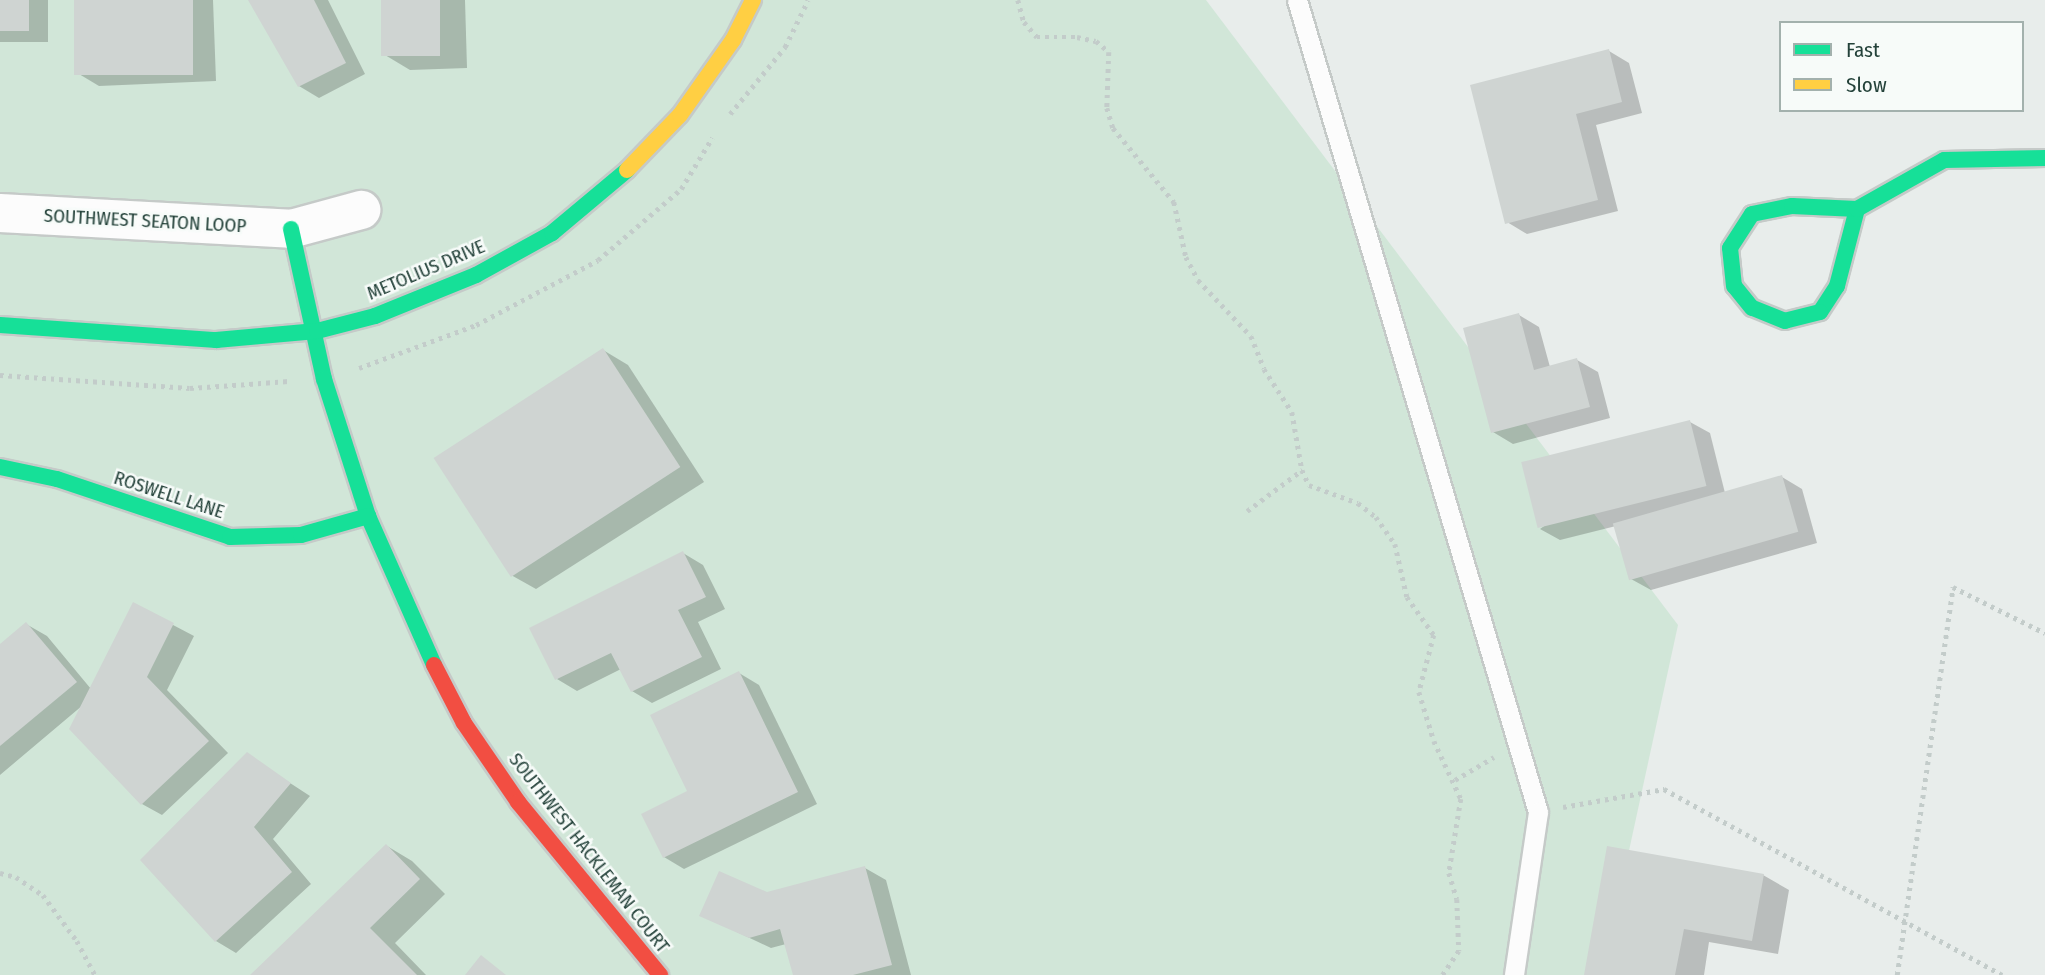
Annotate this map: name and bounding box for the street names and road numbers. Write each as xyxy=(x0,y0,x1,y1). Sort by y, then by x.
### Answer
street label: SOUTHWEST SEATON LOOP xyxy=(43,204,247,238)
street label: METOLIUS DRIVE xyxy=(364,235,488,305)
street label: ROSWELL LANE xyxy=(111,466,227,524)
street label: SOUTHWEST HACKLEMAN COURT xyxy=(504,749,674,957)

